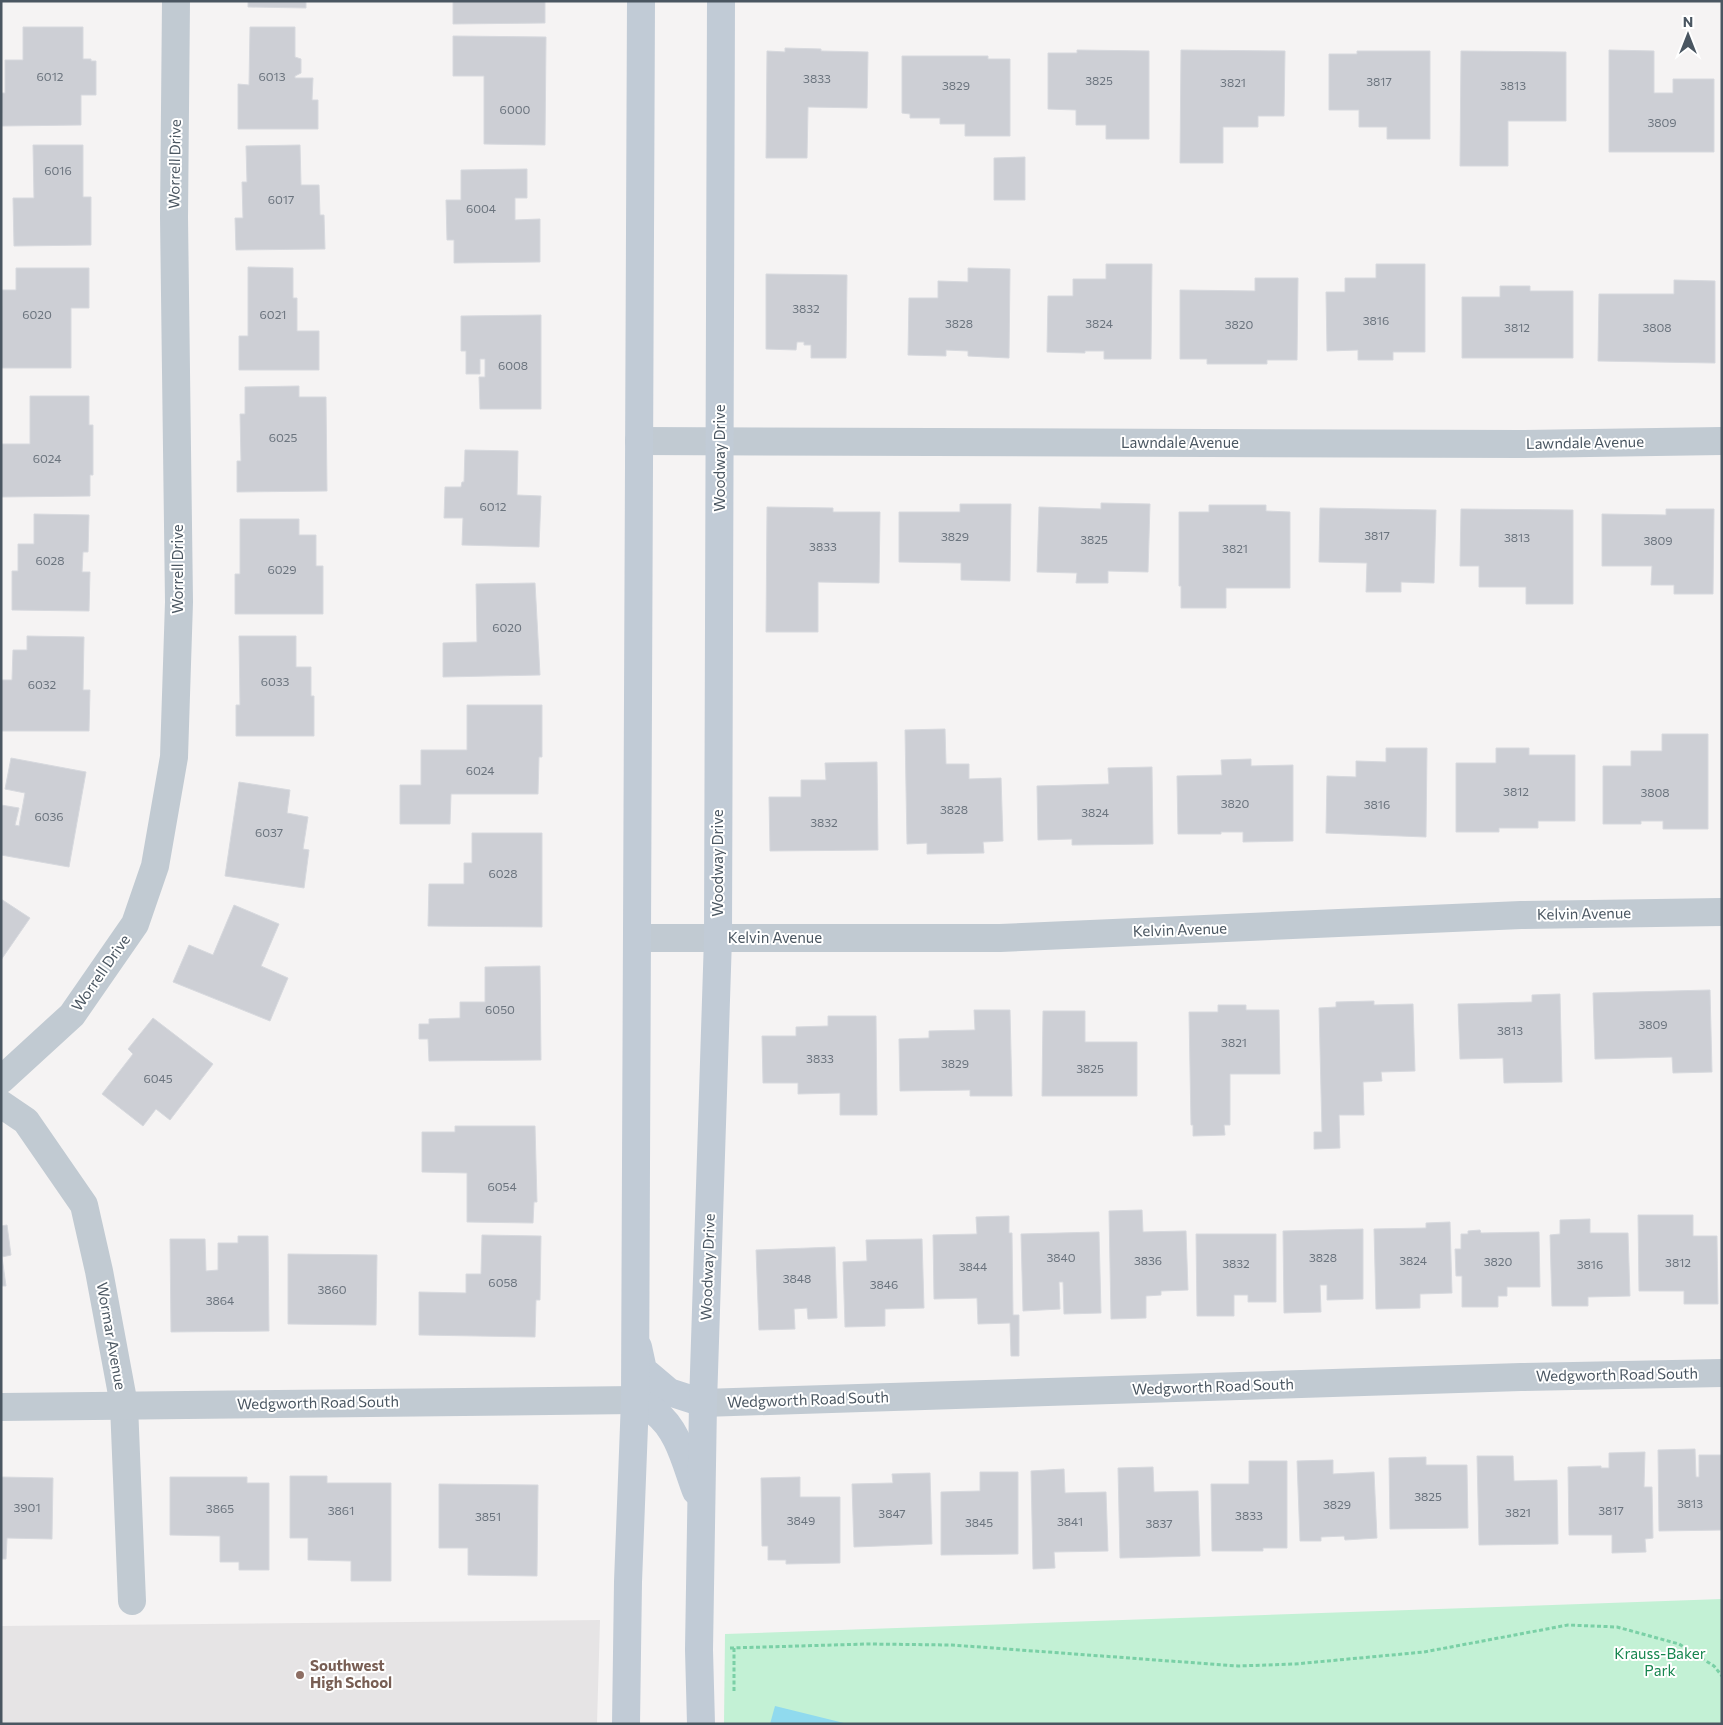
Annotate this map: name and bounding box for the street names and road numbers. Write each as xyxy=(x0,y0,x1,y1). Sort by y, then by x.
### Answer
street label: Worrell Drive xyxy=(164,119,184,209)
street label: Woodway Drive xyxy=(710,404,728,512)
street label: Lawndale Avenue xyxy=(1526,432,1644,452)
street label: Lawndale Avenue xyxy=(1121,433,1239,451)
street label: Worrell Drive xyxy=(168,524,186,614)
street label: Woodway Drive xyxy=(708,809,726,917)
street label: Kelvin Avenue xyxy=(1537,903,1631,923)
street label: Kelvin Avenue xyxy=(1133,918,1227,940)
street label: Kelvin Avenue xyxy=(728,928,822,946)
street label: Worrell Drive xyxy=(67,931,133,1014)
street label: Woodway Drive xyxy=(696,1213,718,1321)
street label: Wormar Avenue xyxy=(94,1281,130,1391)
street label: Wedgworth Road South xyxy=(1536,1364,1698,1384)
street label: Wedgworth Road South xyxy=(1132,1374,1294,1398)
street label: Wedgworth Road South xyxy=(727,1387,889,1411)
street label: Wedgworth Road South xyxy=(237,1392,399,1412)

